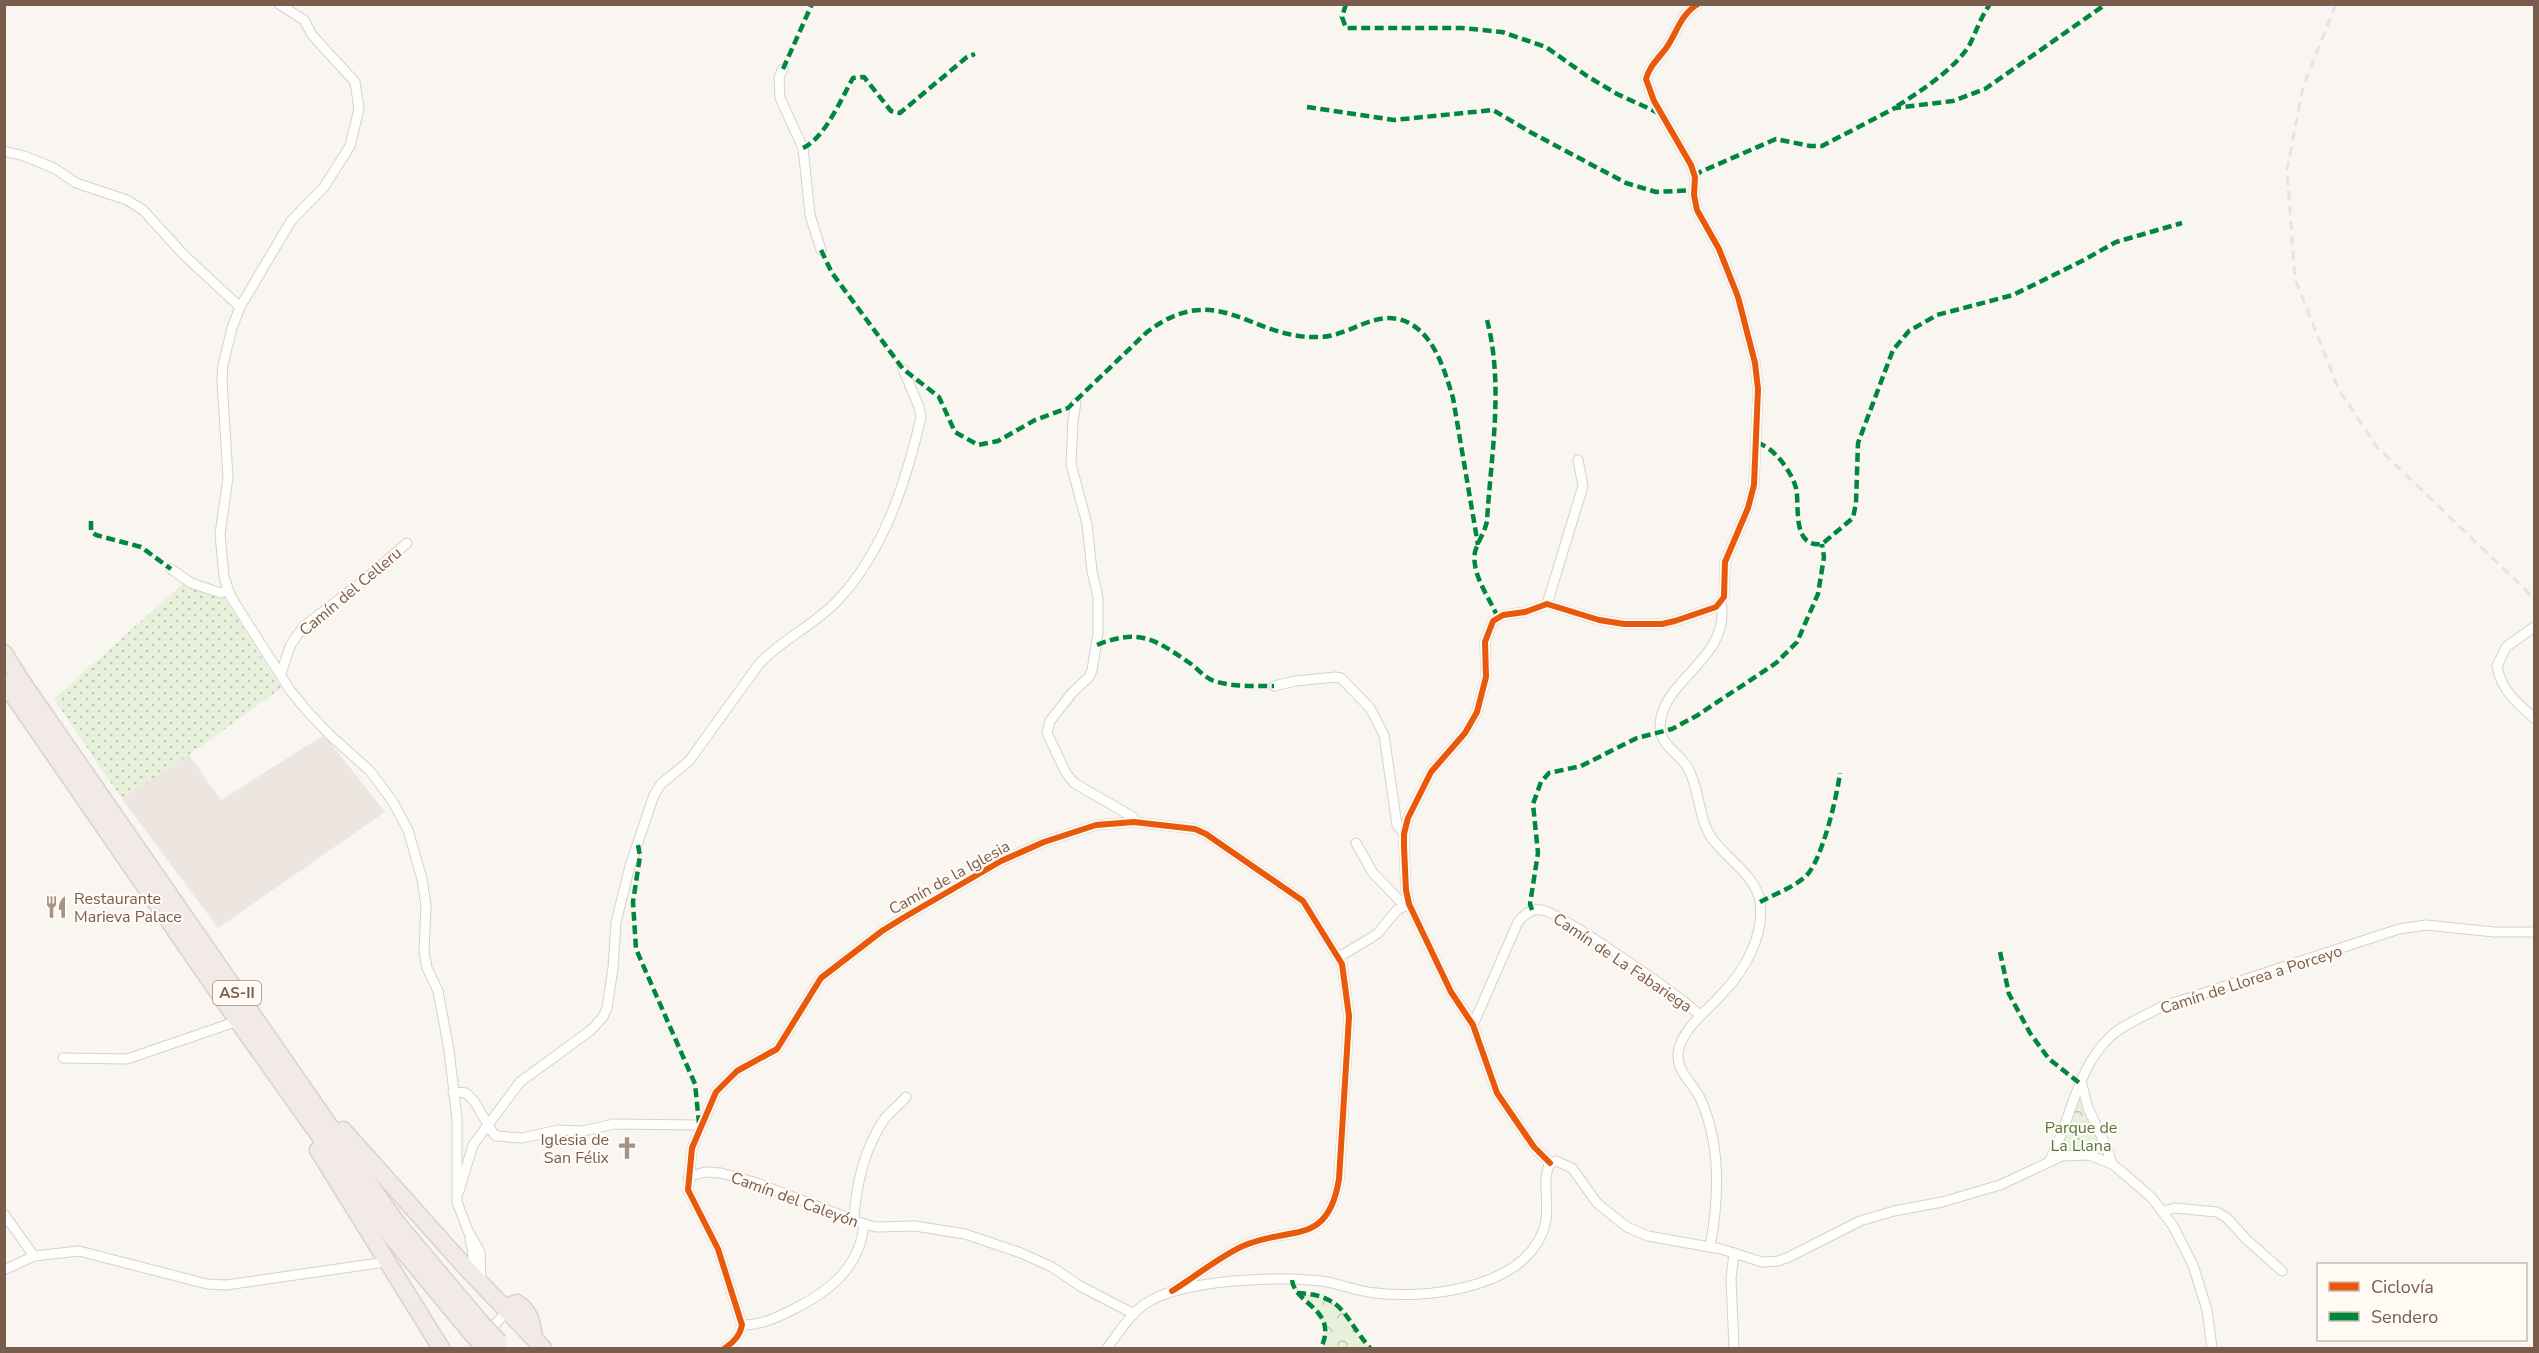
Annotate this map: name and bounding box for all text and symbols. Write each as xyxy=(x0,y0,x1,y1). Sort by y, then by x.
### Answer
street label: Camín del Celleru xyxy=(295,542,407,641)
street label: Camín de la Iglesia xyxy=(885,835,1014,920)
place label: Restaurante Marieva Palace xyxy=(74,888,182,928)
restaurant icon: Restaurante Marieva Palace xyxy=(43,894,69,920)
street label: Camín de La Fabariega xyxy=(1549,908,1696,1018)
street label: Camín de Llorea a Porceyo xyxy=(2158,940,2345,1020)
road number: AS-II xyxy=(213,981,261,1005)
park label: Parque de La Llana xyxy=(2045,1117,2117,1157)
place label: Iglesia de San Félix xyxy=(541,1129,610,1169)
church icon: Iglesia de San Félix xyxy=(614,1135,640,1161)
street label: Camín del Caleyón xyxy=(728,1167,862,1233)
legend xyxy=(2317,1263,2527,1341)
text: Ciclovía xyxy=(2371,1275,2434,1299)
text: Sendero xyxy=(2371,1305,2438,1329)

